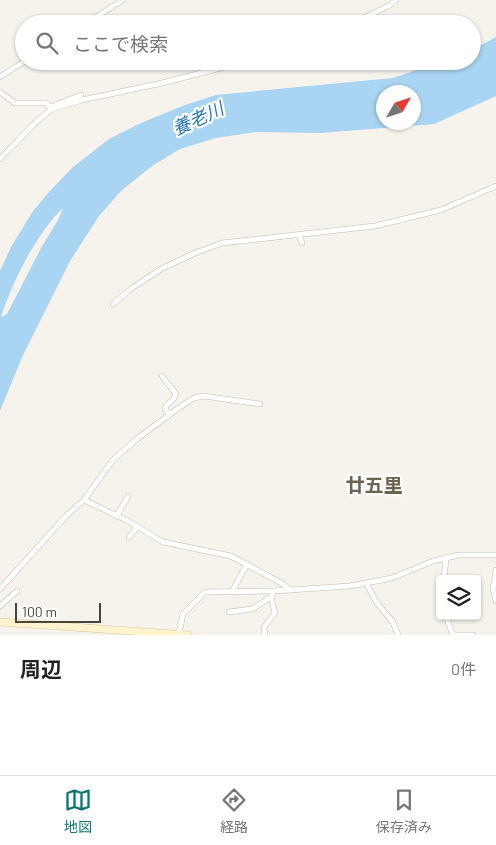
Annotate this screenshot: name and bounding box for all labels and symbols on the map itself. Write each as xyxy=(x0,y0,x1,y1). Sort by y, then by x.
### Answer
north arrow xyxy=(376,85,421,130)
water label: 養老川 xyxy=(168,96,229,139)
district label: 廿五里 xyxy=(345,473,403,496)
scale bar xyxy=(15,600,101,623)

